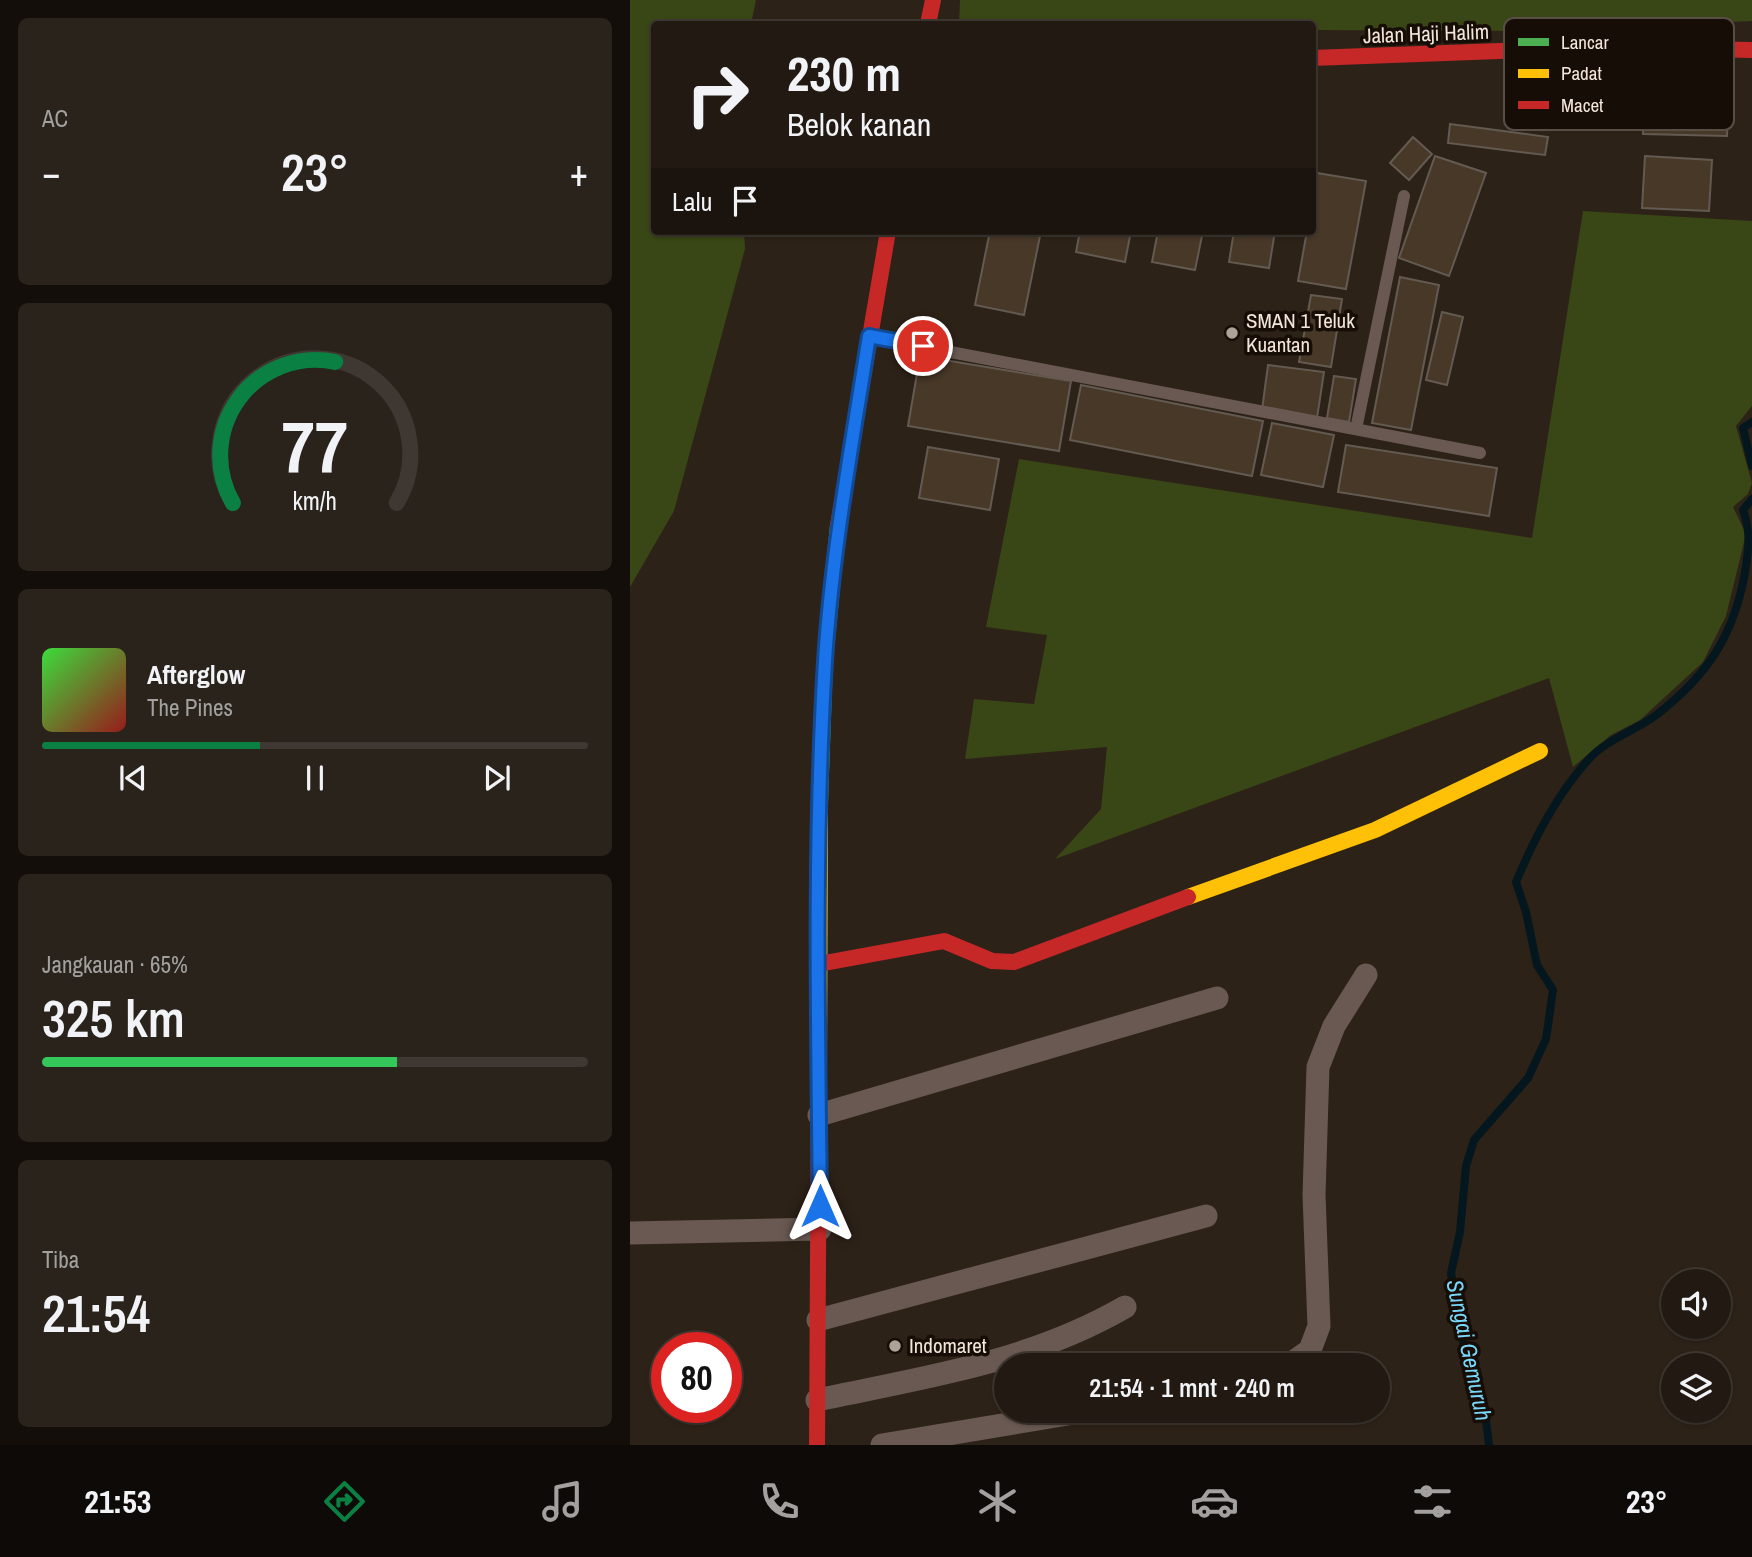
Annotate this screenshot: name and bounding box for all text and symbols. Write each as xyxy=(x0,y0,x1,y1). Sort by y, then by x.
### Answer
street label: Jalan Haji Halim xyxy=(1362,17,1490,50)
legend xyxy=(1504,18,1734,130)
text: Lancar xyxy=(1561,29,1609,55)
text: 230 m xyxy=(787,40,901,106)
icon: right xyxy=(672,49,763,140)
text: Padat xyxy=(1561,60,1602,86)
text: Macet xyxy=(1561,92,1604,118)
text: AC xyxy=(42,103,68,134)
text: Belok kanan xyxy=(787,103,931,146)
text: 23° xyxy=(281,137,349,207)
text: − xyxy=(42,147,60,198)
text: + xyxy=(570,147,588,198)
icon: arrive xyxy=(726,182,764,220)
text: Lalu xyxy=(672,184,712,219)
place label: SMAN 1 Teluk Kuantan xyxy=(1246,306,1355,359)
pin xyxy=(893,316,953,376)
marker: SMAN 1 Teluk Kuantan xyxy=(1224,325,1240,341)
icon: arrive xyxy=(904,327,942,365)
text: 77 xyxy=(282,399,348,497)
text: km/h xyxy=(293,484,337,518)
text: Afterglow xyxy=(147,657,245,692)
text: The Pines xyxy=(147,692,233,723)
icon: previous xyxy=(114,759,152,797)
icon: pause xyxy=(296,759,334,797)
icon: next xyxy=(478,759,516,797)
text: Jangkauan · 65% xyxy=(42,949,188,980)
text: 325 km xyxy=(42,983,185,1053)
position arrow xyxy=(783,1169,857,1243)
text: Tiba xyxy=(42,1244,79,1275)
map controls xyxy=(1661,1269,1731,1423)
button: sound xyxy=(1661,1269,1731,1339)
water label: Sungai Gemuruh xyxy=(1439,1276,1500,1423)
text: 21:54 xyxy=(42,1278,150,1348)
place label: Indomaret xyxy=(909,1331,987,1360)
speed limit sign: 80 xyxy=(651,1332,742,1423)
marker: Indomaret xyxy=(887,1338,903,1354)
button: layers xyxy=(1661,1353,1731,1423)
text: 21:54 · 1 mnt · 240 m xyxy=(1089,1370,1295,1405)
icon: directions xyxy=(320,1477,369,1526)
icon: music xyxy=(538,1477,587,1526)
icon: phone xyxy=(755,1477,804,1526)
icon: climate xyxy=(973,1477,1022,1526)
icon: car xyxy=(1190,1477,1239,1526)
icon: filters xyxy=(1408,1477,1457,1526)
text: 21:53 xyxy=(84,1480,151,1523)
text: 23° xyxy=(1626,1480,1668,1523)

